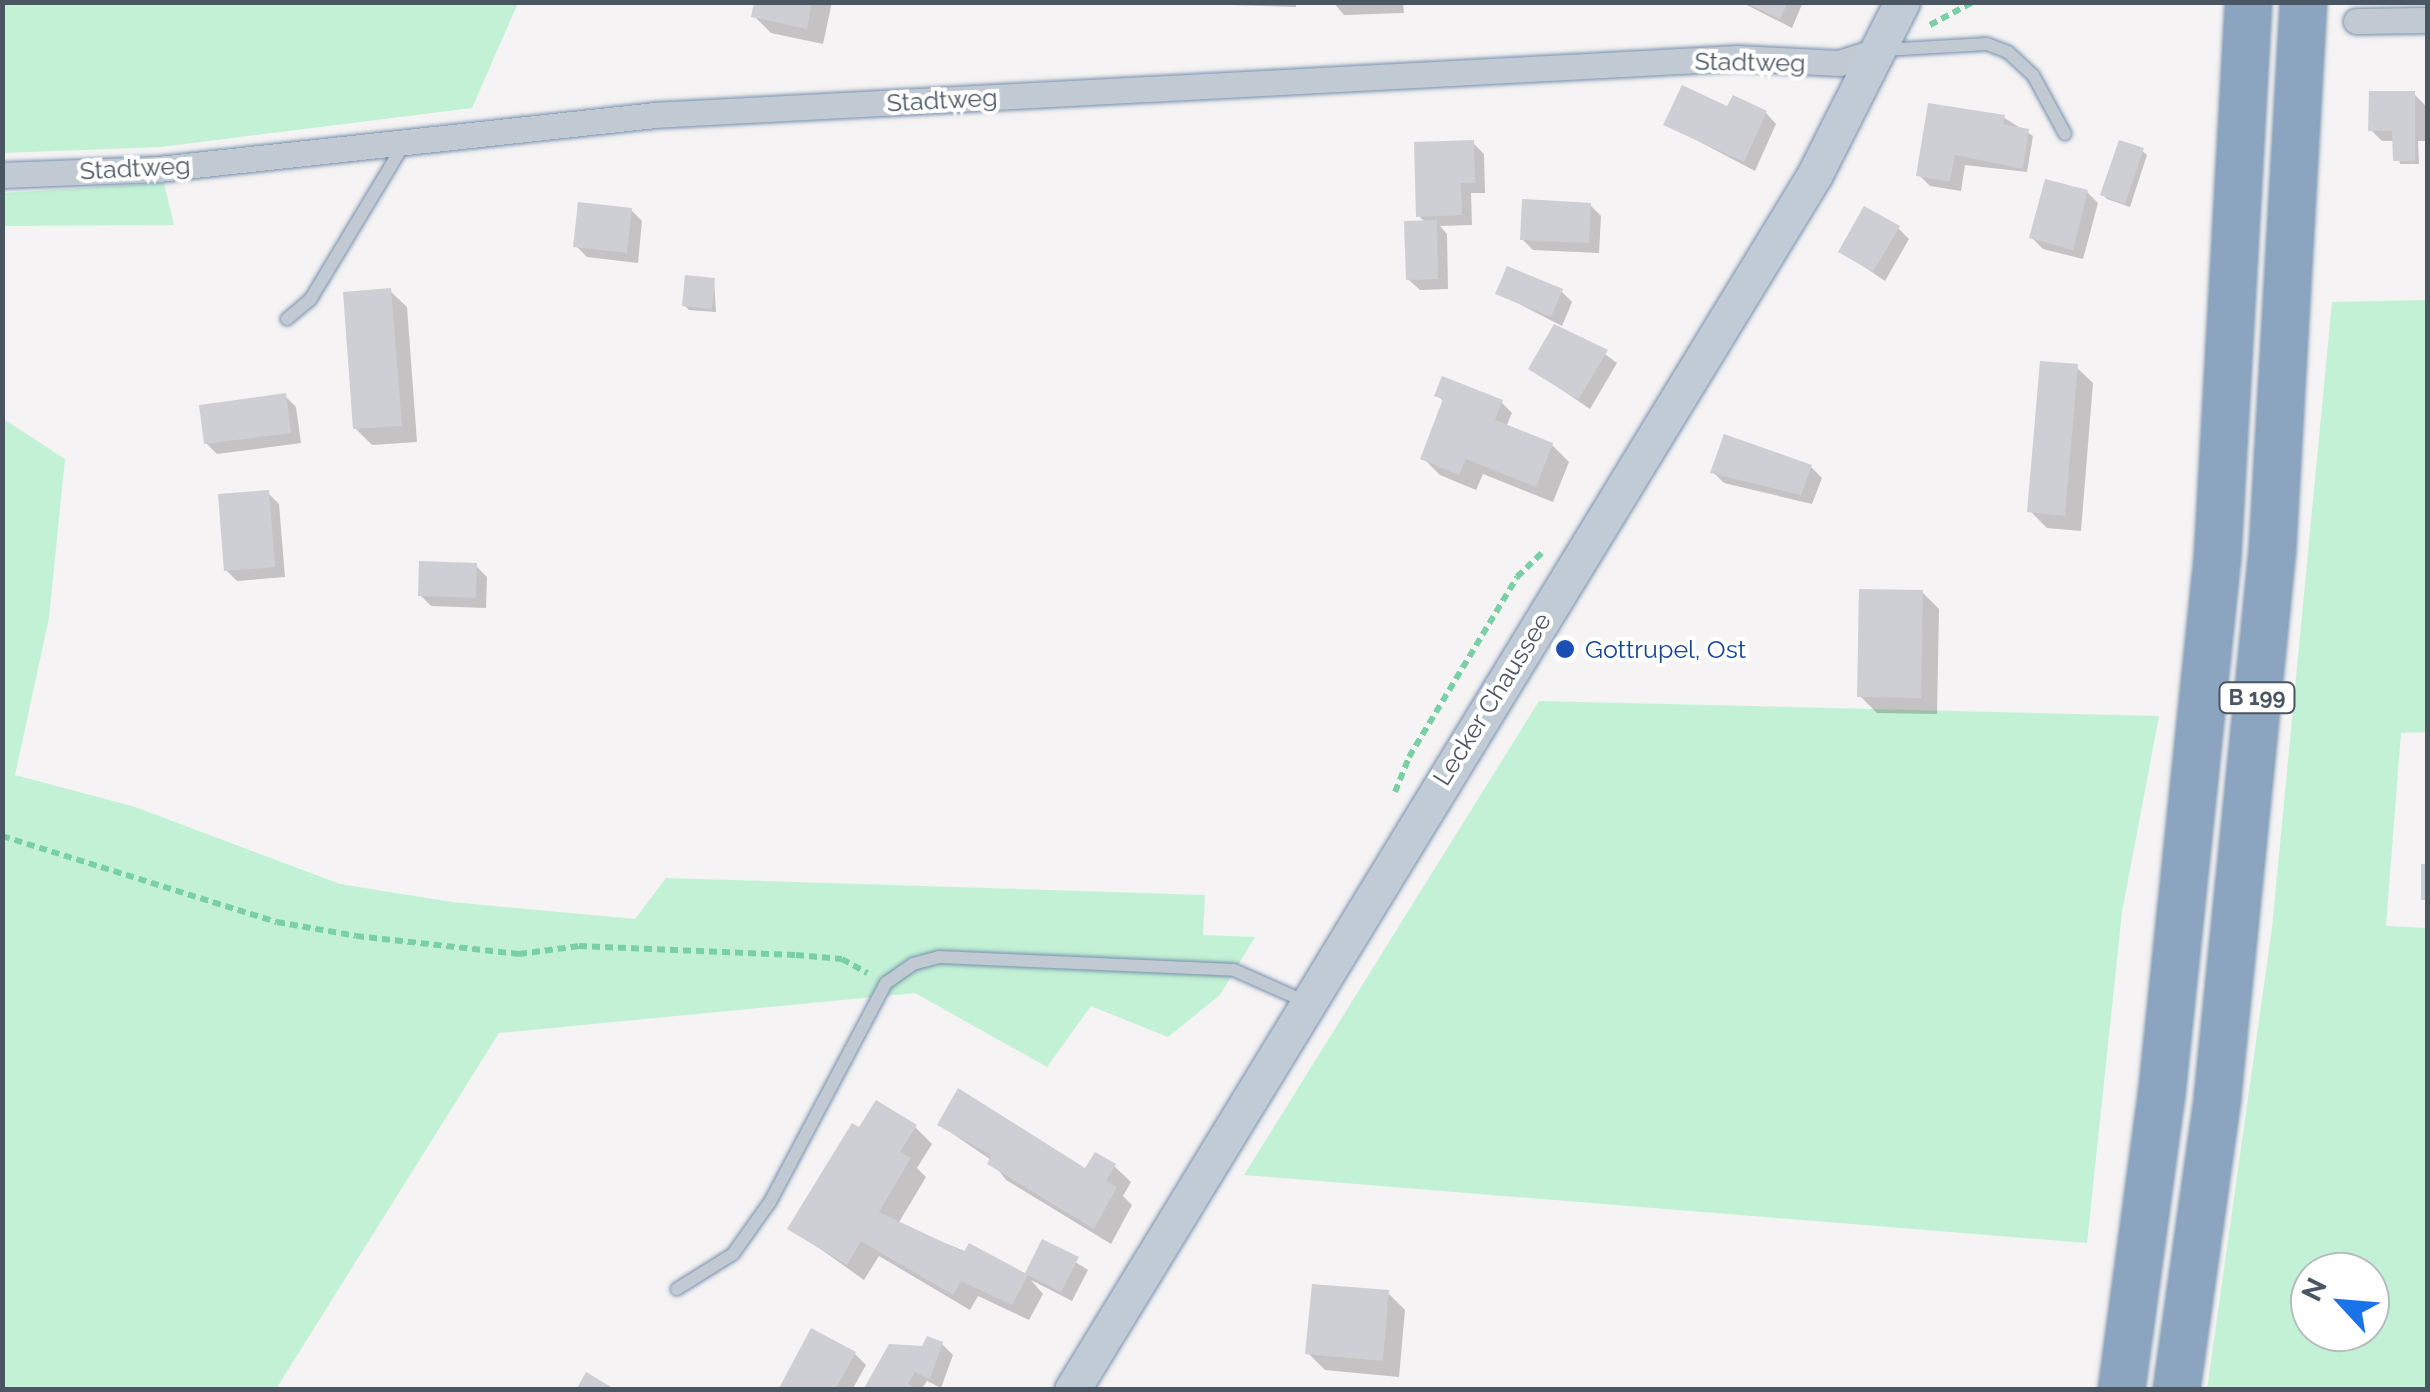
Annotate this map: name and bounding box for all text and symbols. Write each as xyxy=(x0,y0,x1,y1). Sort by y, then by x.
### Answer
street label: Stadtweg xyxy=(1694,46,1806,78)
street label: Stadtweg xyxy=(886,82,998,118)
street label: Stadtweg xyxy=(79,150,191,186)
street label: Lecker Chaussee xyxy=(1427,607,1557,791)
place label: Gottrupel, Ost xyxy=(1585,634,1746,664)
marker: Gottrupel, Ost xyxy=(1554,638,1576,660)
road number: B 199 xyxy=(2217,681,2297,715)
north arrow xyxy=(2290,1252,2390,1352)
text: N xyxy=(2295,1273,2334,1306)

